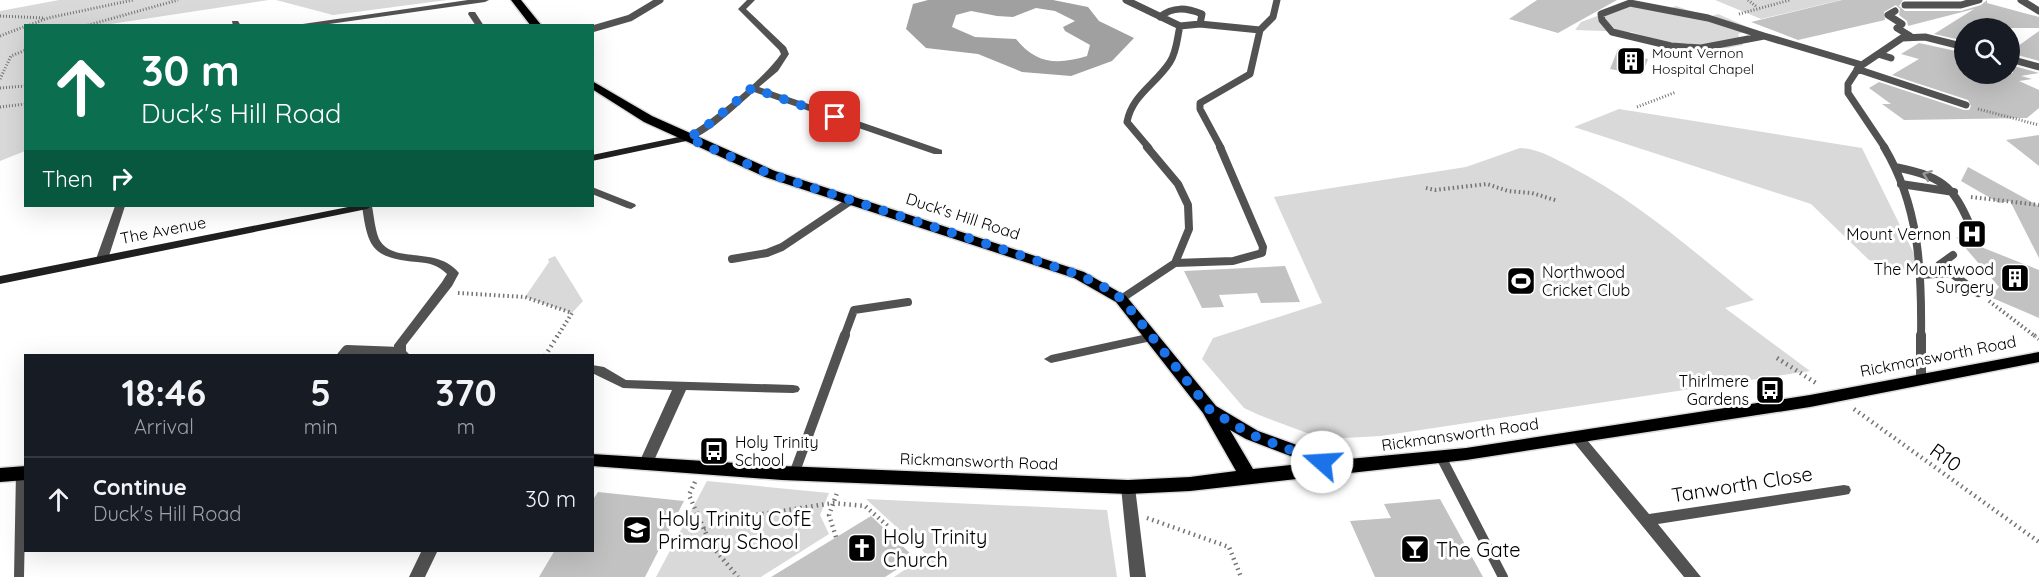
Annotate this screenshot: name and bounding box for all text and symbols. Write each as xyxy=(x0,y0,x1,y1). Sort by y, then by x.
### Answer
map controls xyxy=(1954,18,2020,84)
button: search xyxy=(1954,18,2020,84)
text: 30 m xyxy=(141,44,240,97)
place label: Mount Vernon Hospital Chapel xyxy=(1652,44,1754,78)
building icon: Mount Vernon Hospital Chapel xyxy=(1615,45,1647,77)
icon: ahead xyxy=(42,48,120,126)
pin xyxy=(809,91,860,142)
text: Duck's Hill Road xyxy=(141,96,341,130)
icon: arrive xyxy=(818,100,851,133)
icon: right xyxy=(105,162,138,195)
text: Then xyxy=(42,165,93,193)
one-way arrow xyxy=(1922,169,1933,182)
street label: Duck's Hill Road xyxy=(903,188,1023,244)
street label: The Avenue xyxy=(118,212,208,248)
hospital icon: Mount Vernon xyxy=(1956,218,1988,250)
place label: Mount Vernon xyxy=(1846,224,1951,244)
place label: The Mountwood Surgery xyxy=(1873,259,1994,297)
place label: Northwood Cricket Club xyxy=(1542,262,1630,300)
building icon: The Mountwood Surgery xyxy=(1999,262,2031,294)
sports icon: Northwood Cricket Club xyxy=(1505,265,1537,297)
street label: Rickmansworth Road xyxy=(1858,331,2018,381)
text: 18:46 xyxy=(122,370,206,415)
text: 5 xyxy=(310,370,331,415)
text: 370 xyxy=(435,370,496,415)
place label: Thirlmere Gardens xyxy=(1679,371,1749,409)
bus stop icon: Thirlmere Gardens xyxy=(1754,374,1786,406)
street label: Rickmansworth Road xyxy=(1380,413,1540,455)
text: Arrival xyxy=(134,414,194,439)
text: min xyxy=(304,414,338,439)
text: m xyxy=(457,414,475,439)
position arrow xyxy=(1290,430,1354,494)
place label: Holy Trinity School xyxy=(735,432,819,470)
bus stop icon: Holy Trinity School xyxy=(698,435,730,467)
street label: R10 xyxy=(1925,437,1967,477)
street label: Rickmansworth Road xyxy=(899,448,1059,474)
street label: Tanworth Close xyxy=(1670,461,1814,507)
text: Continue xyxy=(93,473,187,501)
icon: ahead xyxy=(42,483,75,516)
text: 30 m xyxy=(525,485,576,513)
text: Duck's Hill Road xyxy=(93,501,241,526)
place label: Holy Trinity CofE Primary School xyxy=(658,506,812,554)
school or university icon: Holy Trinity CofE Primary School xyxy=(621,514,653,546)
place label: Holy Trinity Church xyxy=(883,524,987,572)
church icon: Holy Trinity Church xyxy=(846,532,878,564)
bar icon: The Gate xyxy=(1399,533,1431,565)
place label: The Gate xyxy=(1436,537,1520,562)

